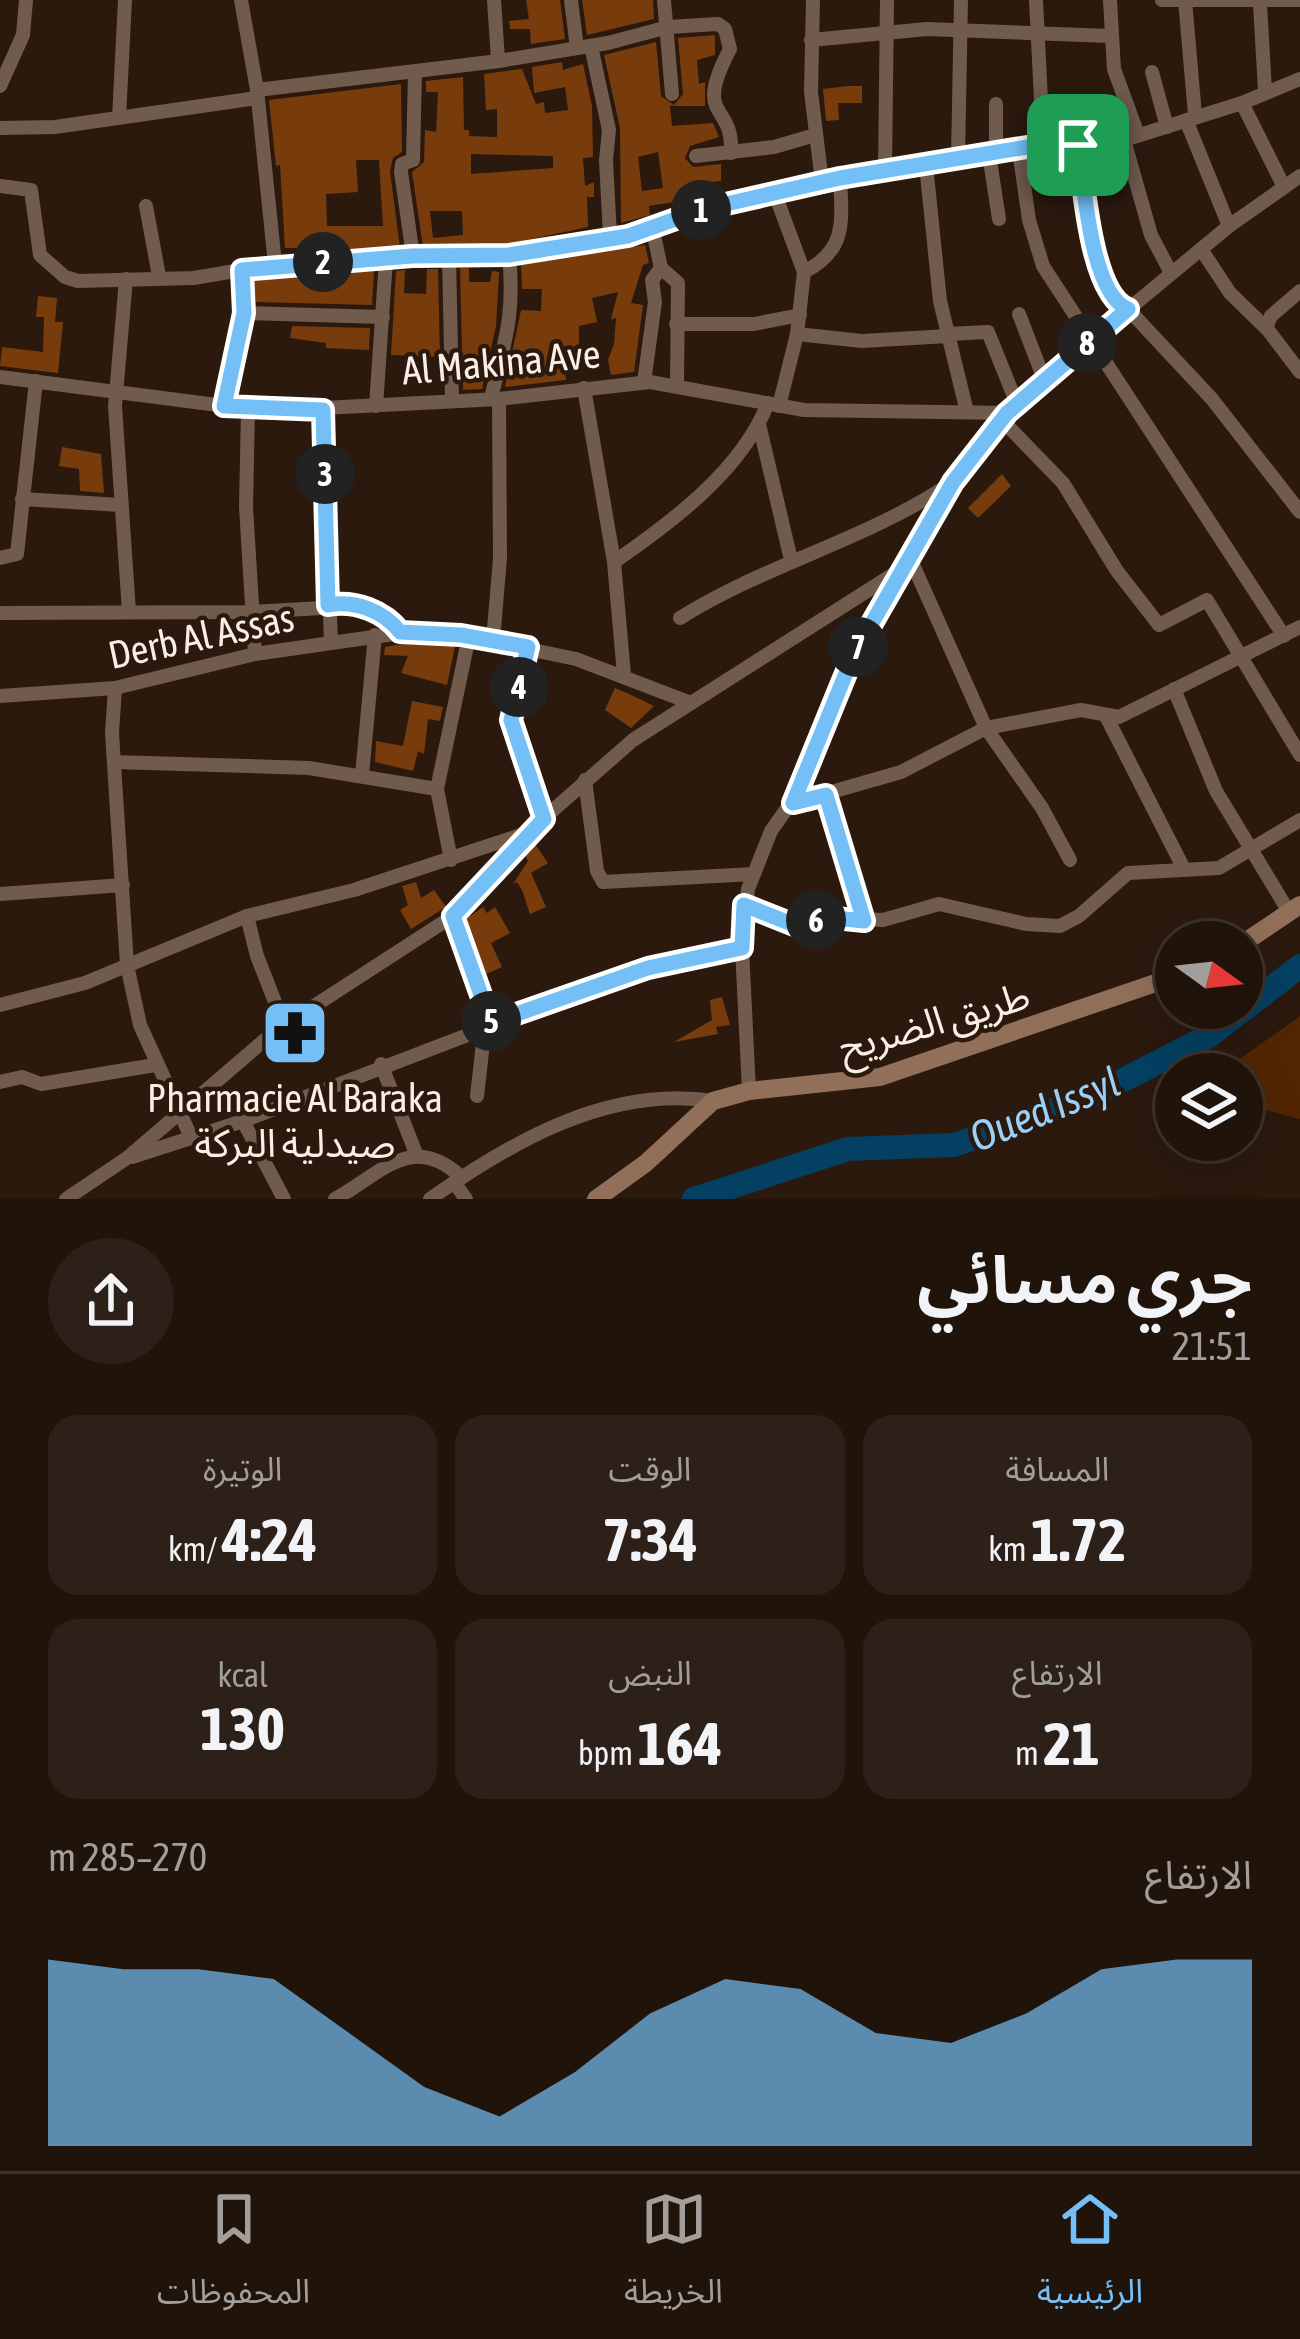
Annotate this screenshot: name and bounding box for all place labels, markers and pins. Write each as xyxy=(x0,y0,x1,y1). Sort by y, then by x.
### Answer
pin xyxy=(1027,94,1129,196)
pin: 1 xyxy=(671,180,731,240)
pin: 2 xyxy=(293,232,353,292)
pin: 8 xyxy=(1057,313,1117,373)
pin: 3 xyxy=(295,444,355,504)
pin: 7 xyxy=(828,617,888,677)
pin: 4 xyxy=(489,657,549,717)
pin: 6 xyxy=(786,890,846,950)
pin: 5 xyxy=(461,991,521,1051)
pharmacy icon: Pharmacie Al Baraka صيدلية البركة xyxy=(260,998,330,1068)
place label: Pharmacie Al Baraka صيدلية البركة xyxy=(147,1076,443,1166)

